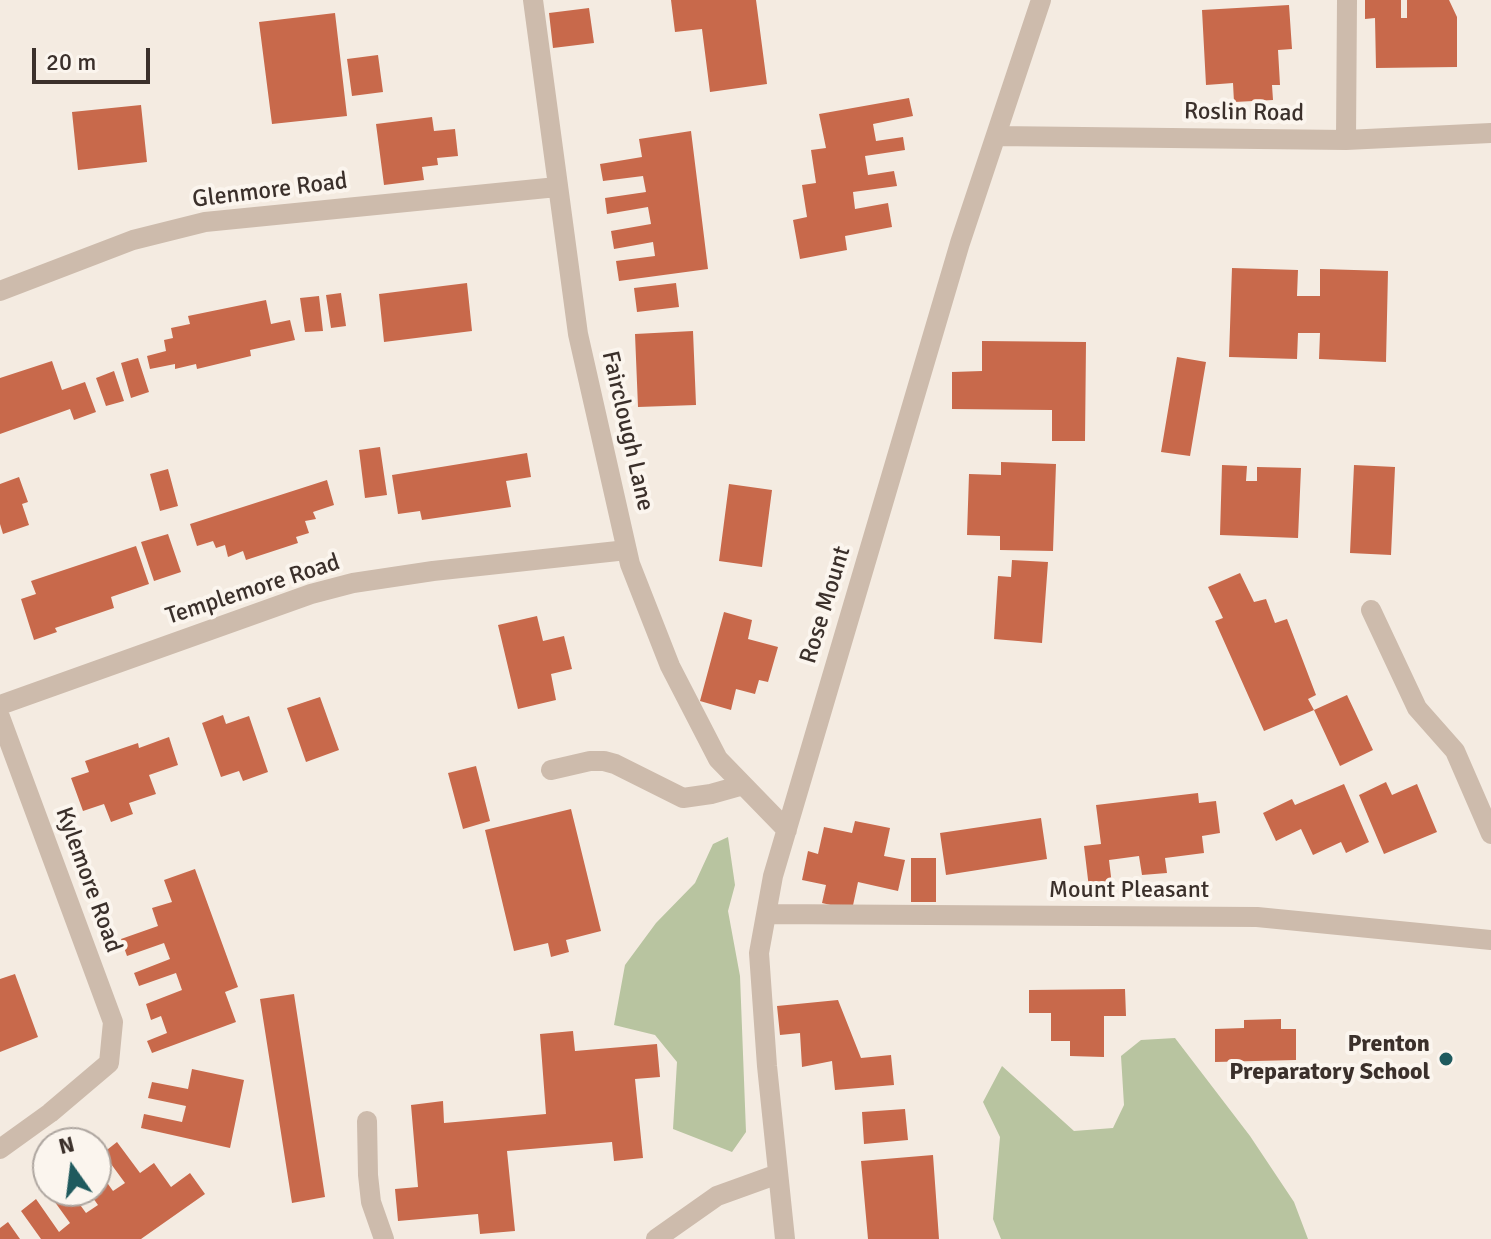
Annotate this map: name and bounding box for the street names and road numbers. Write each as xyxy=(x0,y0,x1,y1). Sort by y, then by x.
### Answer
street label: Roslin Road xyxy=(1184,98,1304,128)
street label: Glenmore Road xyxy=(191,167,349,215)
street label: Fairclough Lane xyxy=(595,348,659,514)
street label: Rose Mount xyxy=(795,543,857,667)
street label: Templemore Road xyxy=(162,548,344,632)
street label: Kylemore Road xyxy=(48,803,128,957)
street label: Mount Pleasant xyxy=(1049,877,1209,905)

